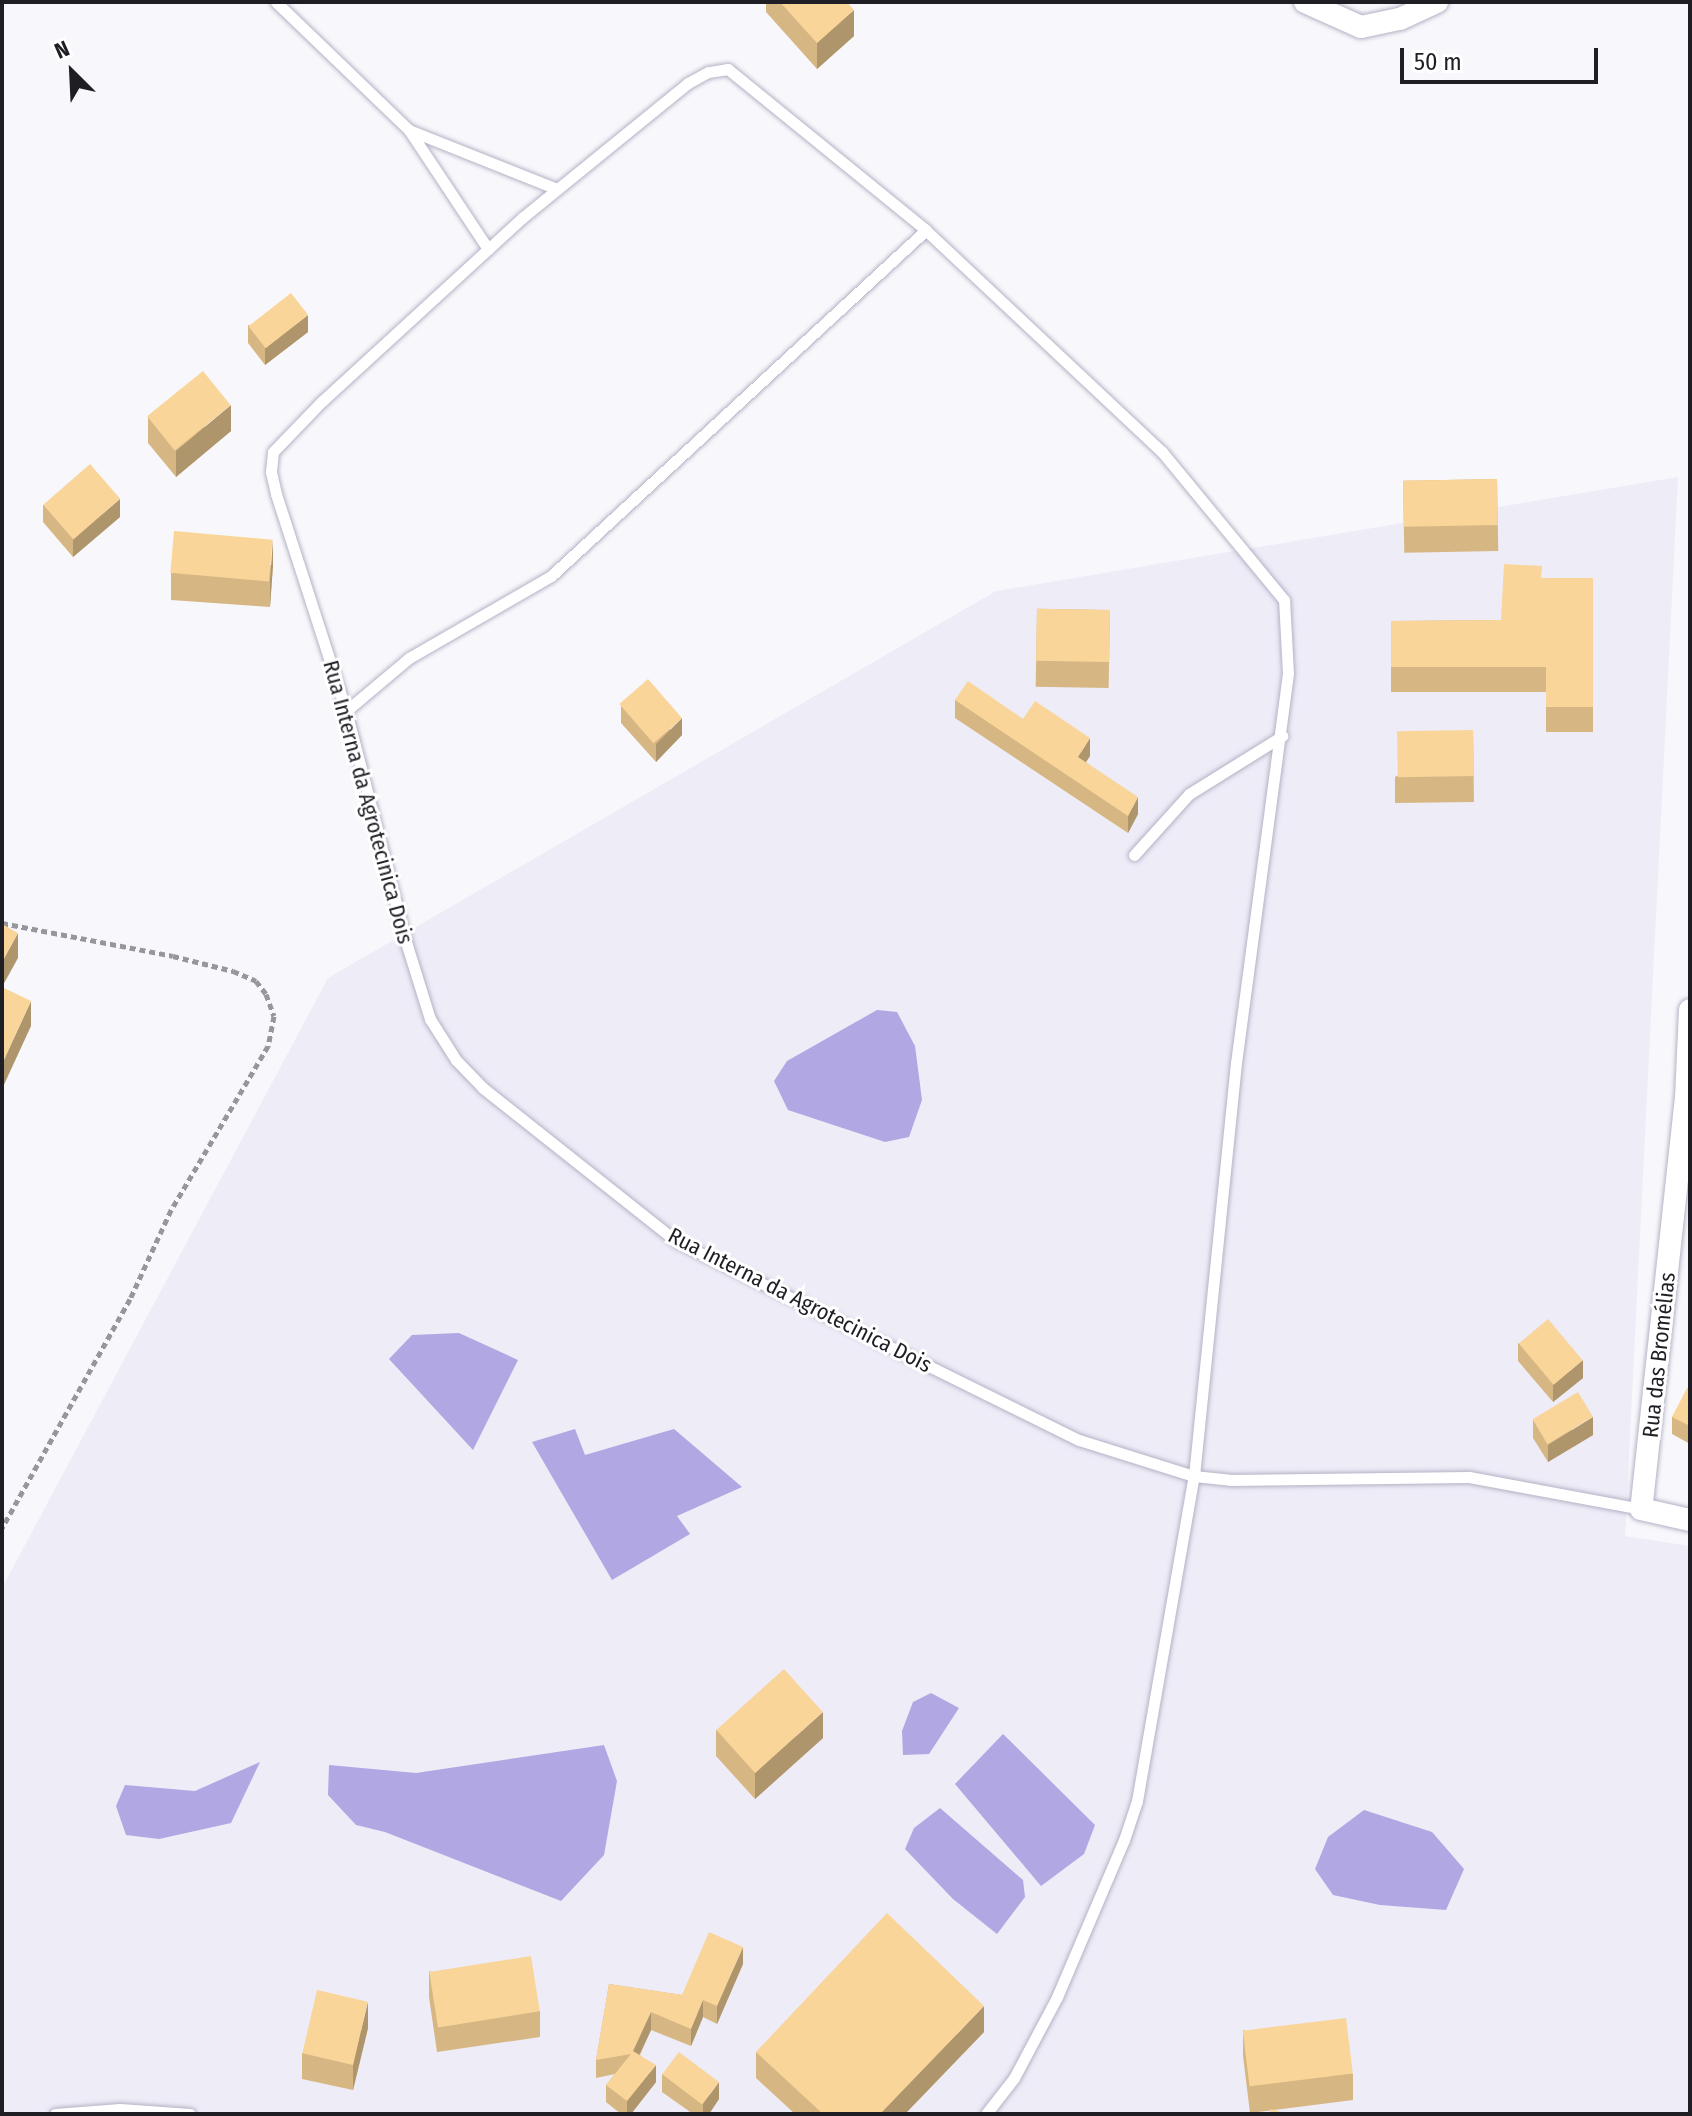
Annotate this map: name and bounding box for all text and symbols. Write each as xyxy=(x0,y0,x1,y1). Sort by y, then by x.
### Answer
north arrow xyxy=(32,32,112,112)
scale bar xyxy=(1404,32,1602,82)
text: N xyxy=(51,35,74,65)
text: 50 m xyxy=(1414,48,1462,76)
street label: Rua Interna da Agrotecinica Dois xyxy=(317,657,419,947)
street label: Rua Interna da Agrotecinica Dois xyxy=(664,1222,936,1378)
street label: Rua das Bromélias xyxy=(1637,1271,1681,1439)

